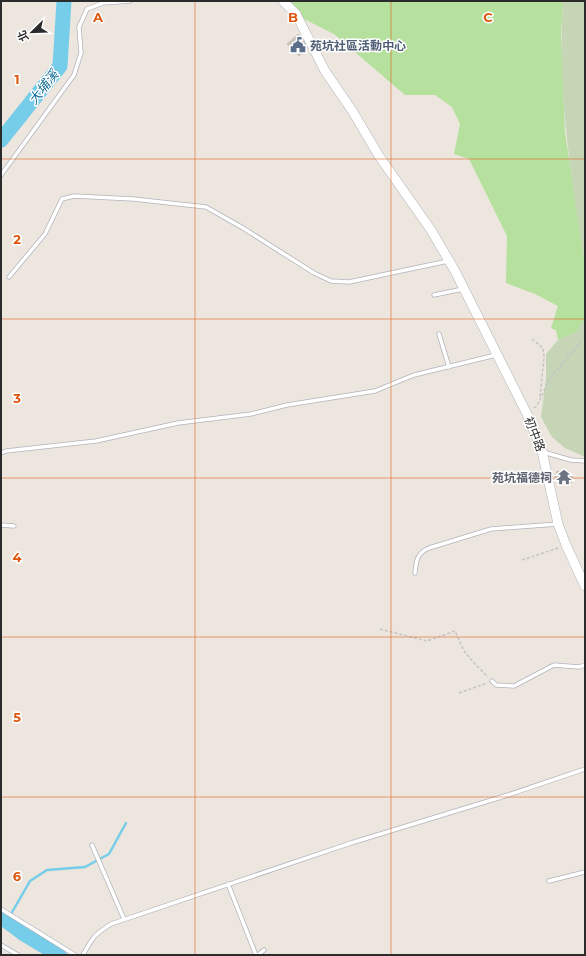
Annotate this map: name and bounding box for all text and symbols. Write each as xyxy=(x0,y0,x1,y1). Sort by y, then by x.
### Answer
text: A xyxy=(92,9,104,25)
text: B xyxy=(288,9,298,25)
text: C xyxy=(483,9,493,25)
north arrow xyxy=(12,12,52,52)
text: 北 xyxy=(14,28,31,44)
public building icon: 苑坑社區活動中心 xyxy=(289,36,307,54)
place label: 苑坑社區活動中心 xyxy=(310,38,406,53)
water label: 大埔溪 xyxy=(25,65,63,107)
text: 1 xyxy=(14,71,20,87)
text: 2 xyxy=(13,231,21,247)
text: 3 xyxy=(12,390,21,406)
street label: 初中路 xyxy=(522,415,548,453)
temple icon: 苑坑福德祠 xyxy=(555,468,573,486)
place label: 苑坑福德祠 xyxy=(492,470,552,485)
text: 4 xyxy=(13,549,22,565)
text: 5 xyxy=(13,709,21,725)
text: 6 xyxy=(13,868,22,884)

